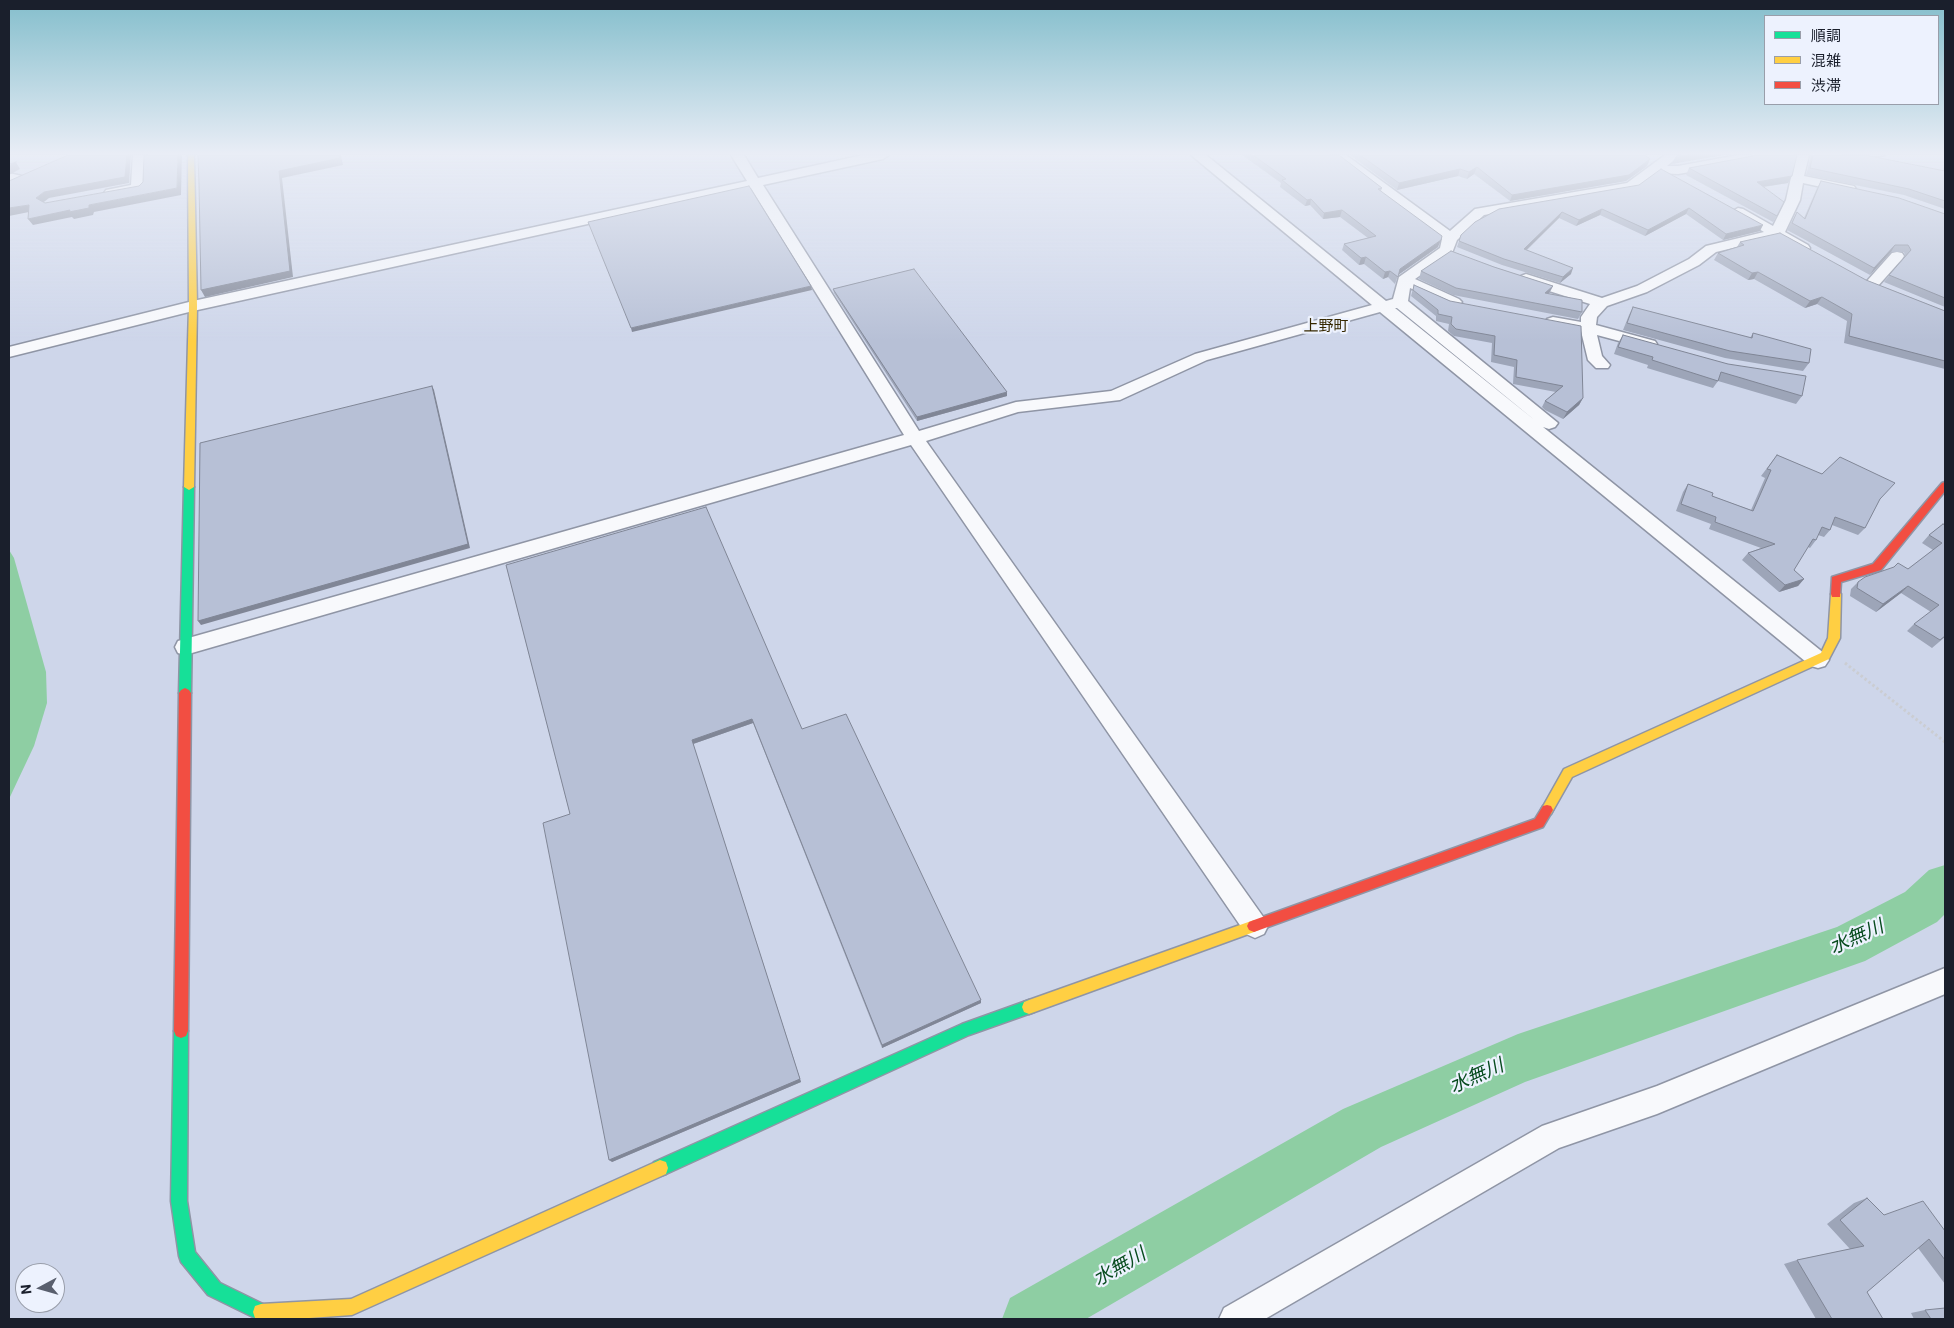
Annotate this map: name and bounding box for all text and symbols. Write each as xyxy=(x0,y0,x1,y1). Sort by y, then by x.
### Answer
legend xyxy=(1764,15,1939,105)
text: 順調 xyxy=(1811,27,1841,45)
text: 混雑 xyxy=(1811,52,1841,70)
text: 渋滞 xyxy=(1811,77,1841,95)
district label: 上野町 xyxy=(1304,318,1348,336)
water label: 水無川 xyxy=(1826,916,1888,960)
water label: 水無川 xyxy=(1446,1055,1508,1099)
water label: 水無川 xyxy=(1090,1244,1150,1292)
north arrow xyxy=(15,1263,65,1313)
text: N xyxy=(18,1284,35,1295)

